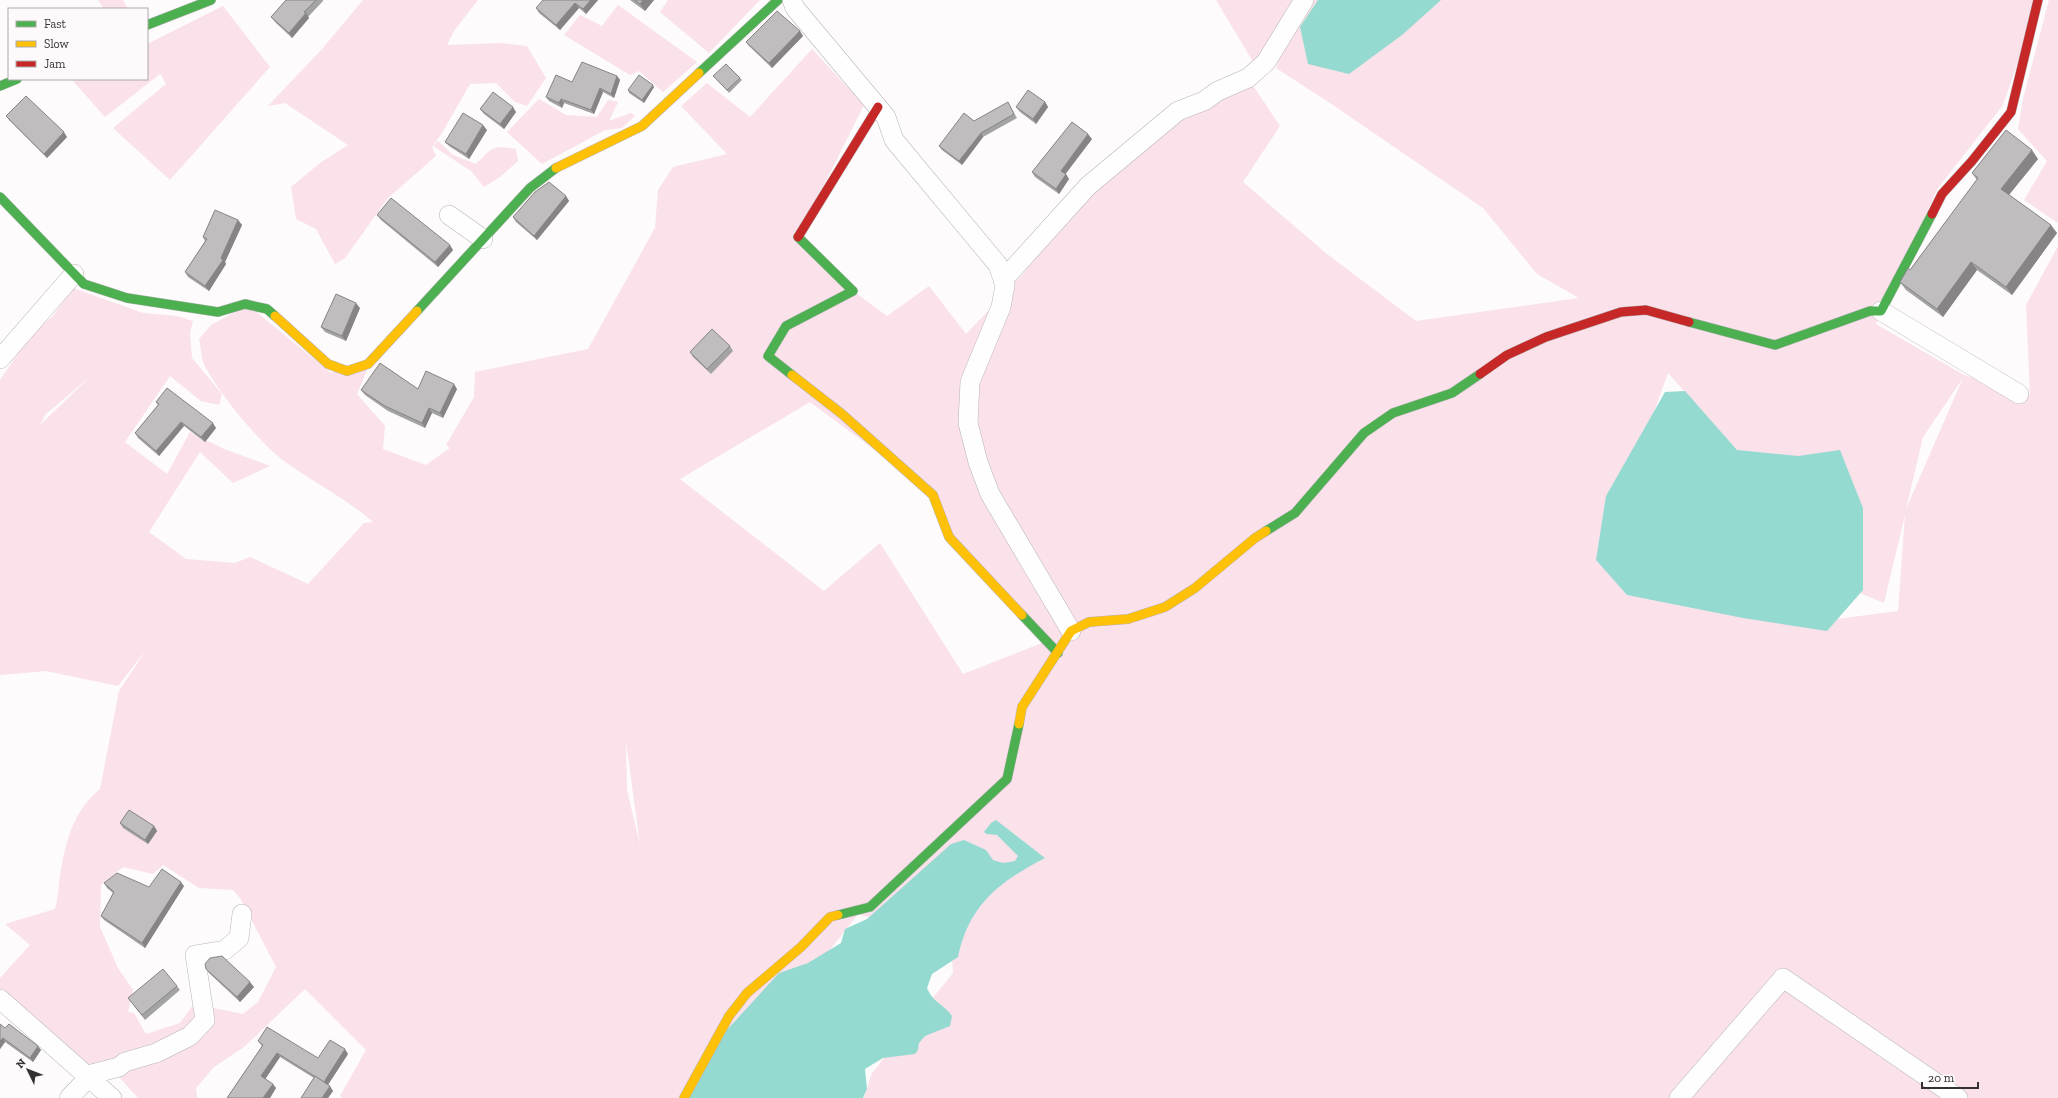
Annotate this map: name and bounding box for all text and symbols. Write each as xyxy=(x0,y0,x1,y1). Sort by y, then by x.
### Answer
legend xyxy=(8,8,148,80)
text: Fast xyxy=(44,17,67,31)
text: Slow xyxy=(44,37,70,51)
text: Jam xyxy=(44,57,66,71)
north arrow xyxy=(8,1050,48,1090)
text: N xyxy=(13,1056,29,1071)
scale bar xyxy=(1922,1064,1978,1090)
text: 20 m xyxy=(1928,1071,1955,1085)

